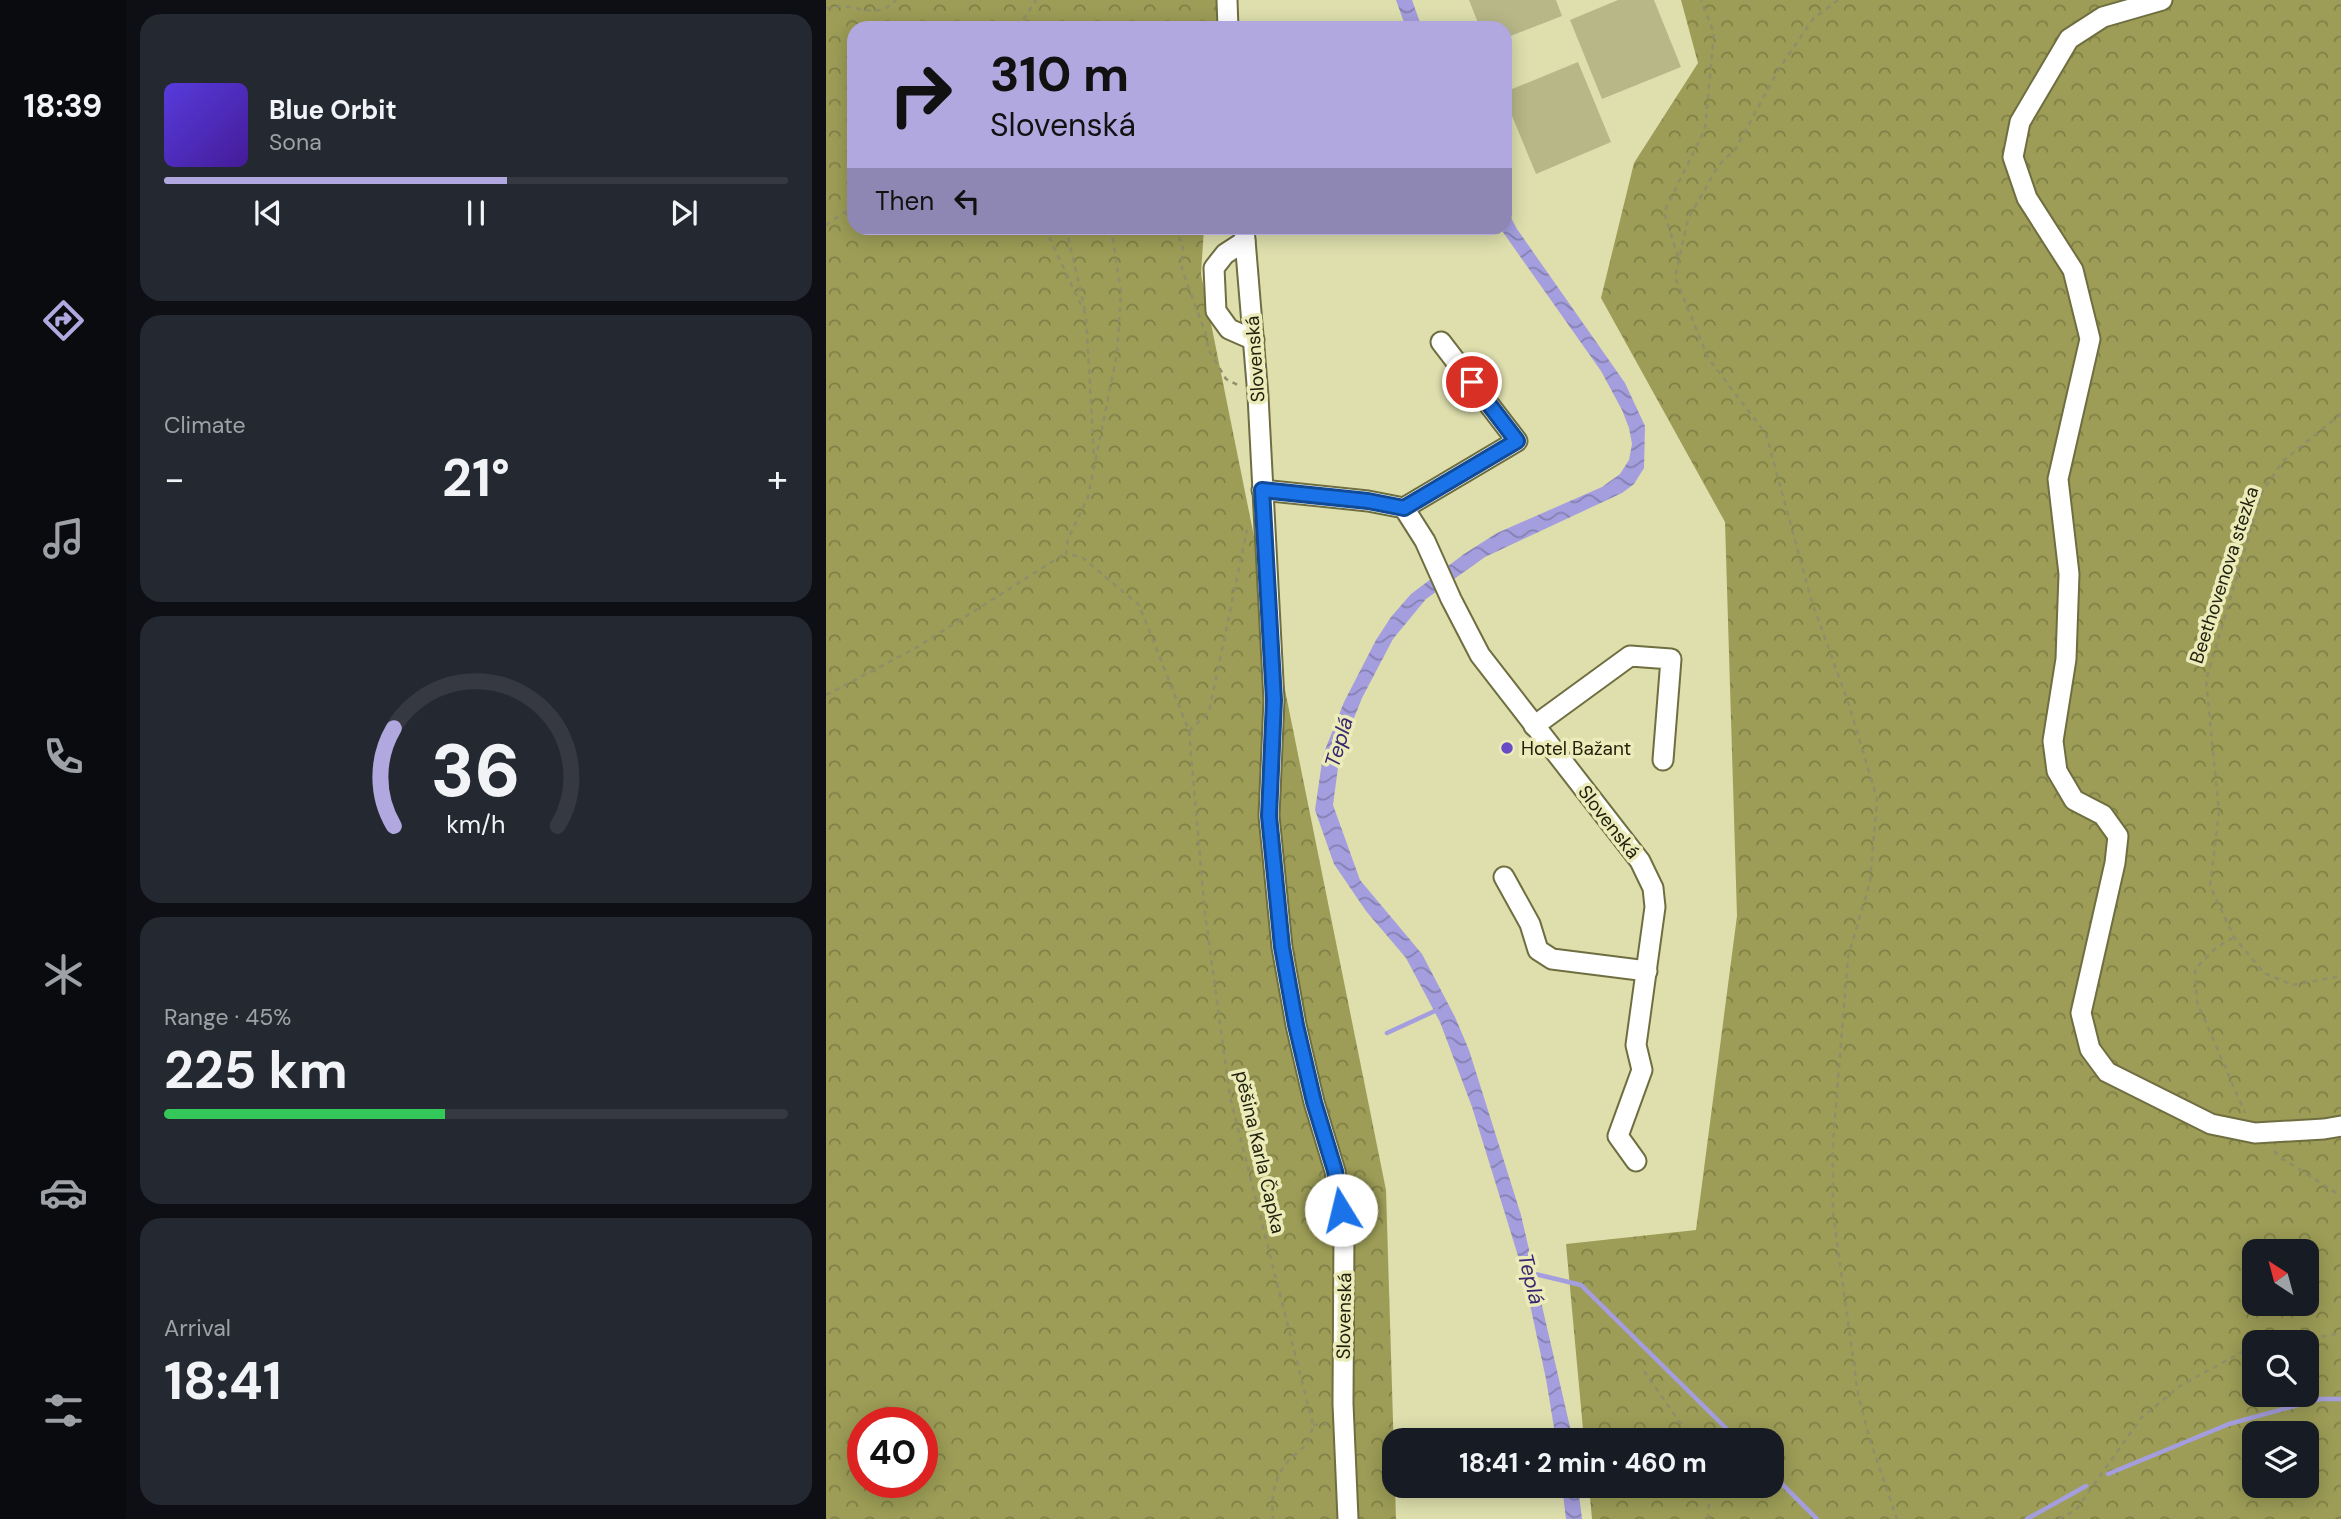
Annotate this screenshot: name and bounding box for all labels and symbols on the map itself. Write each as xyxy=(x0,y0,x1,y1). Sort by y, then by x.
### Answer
street label: Slovenská xyxy=(1240,315,1270,403)
pin xyxy=(1442,352,1502,412)
street label: Beethovenova stezka xyxy=(2184,483,2264,667)
water label: Teplá xyxy=(1318,713,1360,771)
place label: Hotel Bažant xyxy=(1521,736,1631,761)
marker: Hotel Bažant xyxy=(1499,740,1515,756)
street label: Slovenská xyxy=(1572,780,1646,864)
street label: pěšina Karla Čapka xyxy=(1229,1068,1291,1236)
position arrow xyxy=(1304,1173,1378,1247)
north arrow xyxy=(2242,1239,2319,1316)
water label: Teplá xyxy=(1511,1251,1551,1307)
street label: Slovenská xyxy=(1331,1272,1357,1360)
speed limit sign: 40 xyxy=(847,1407,938,1498)

